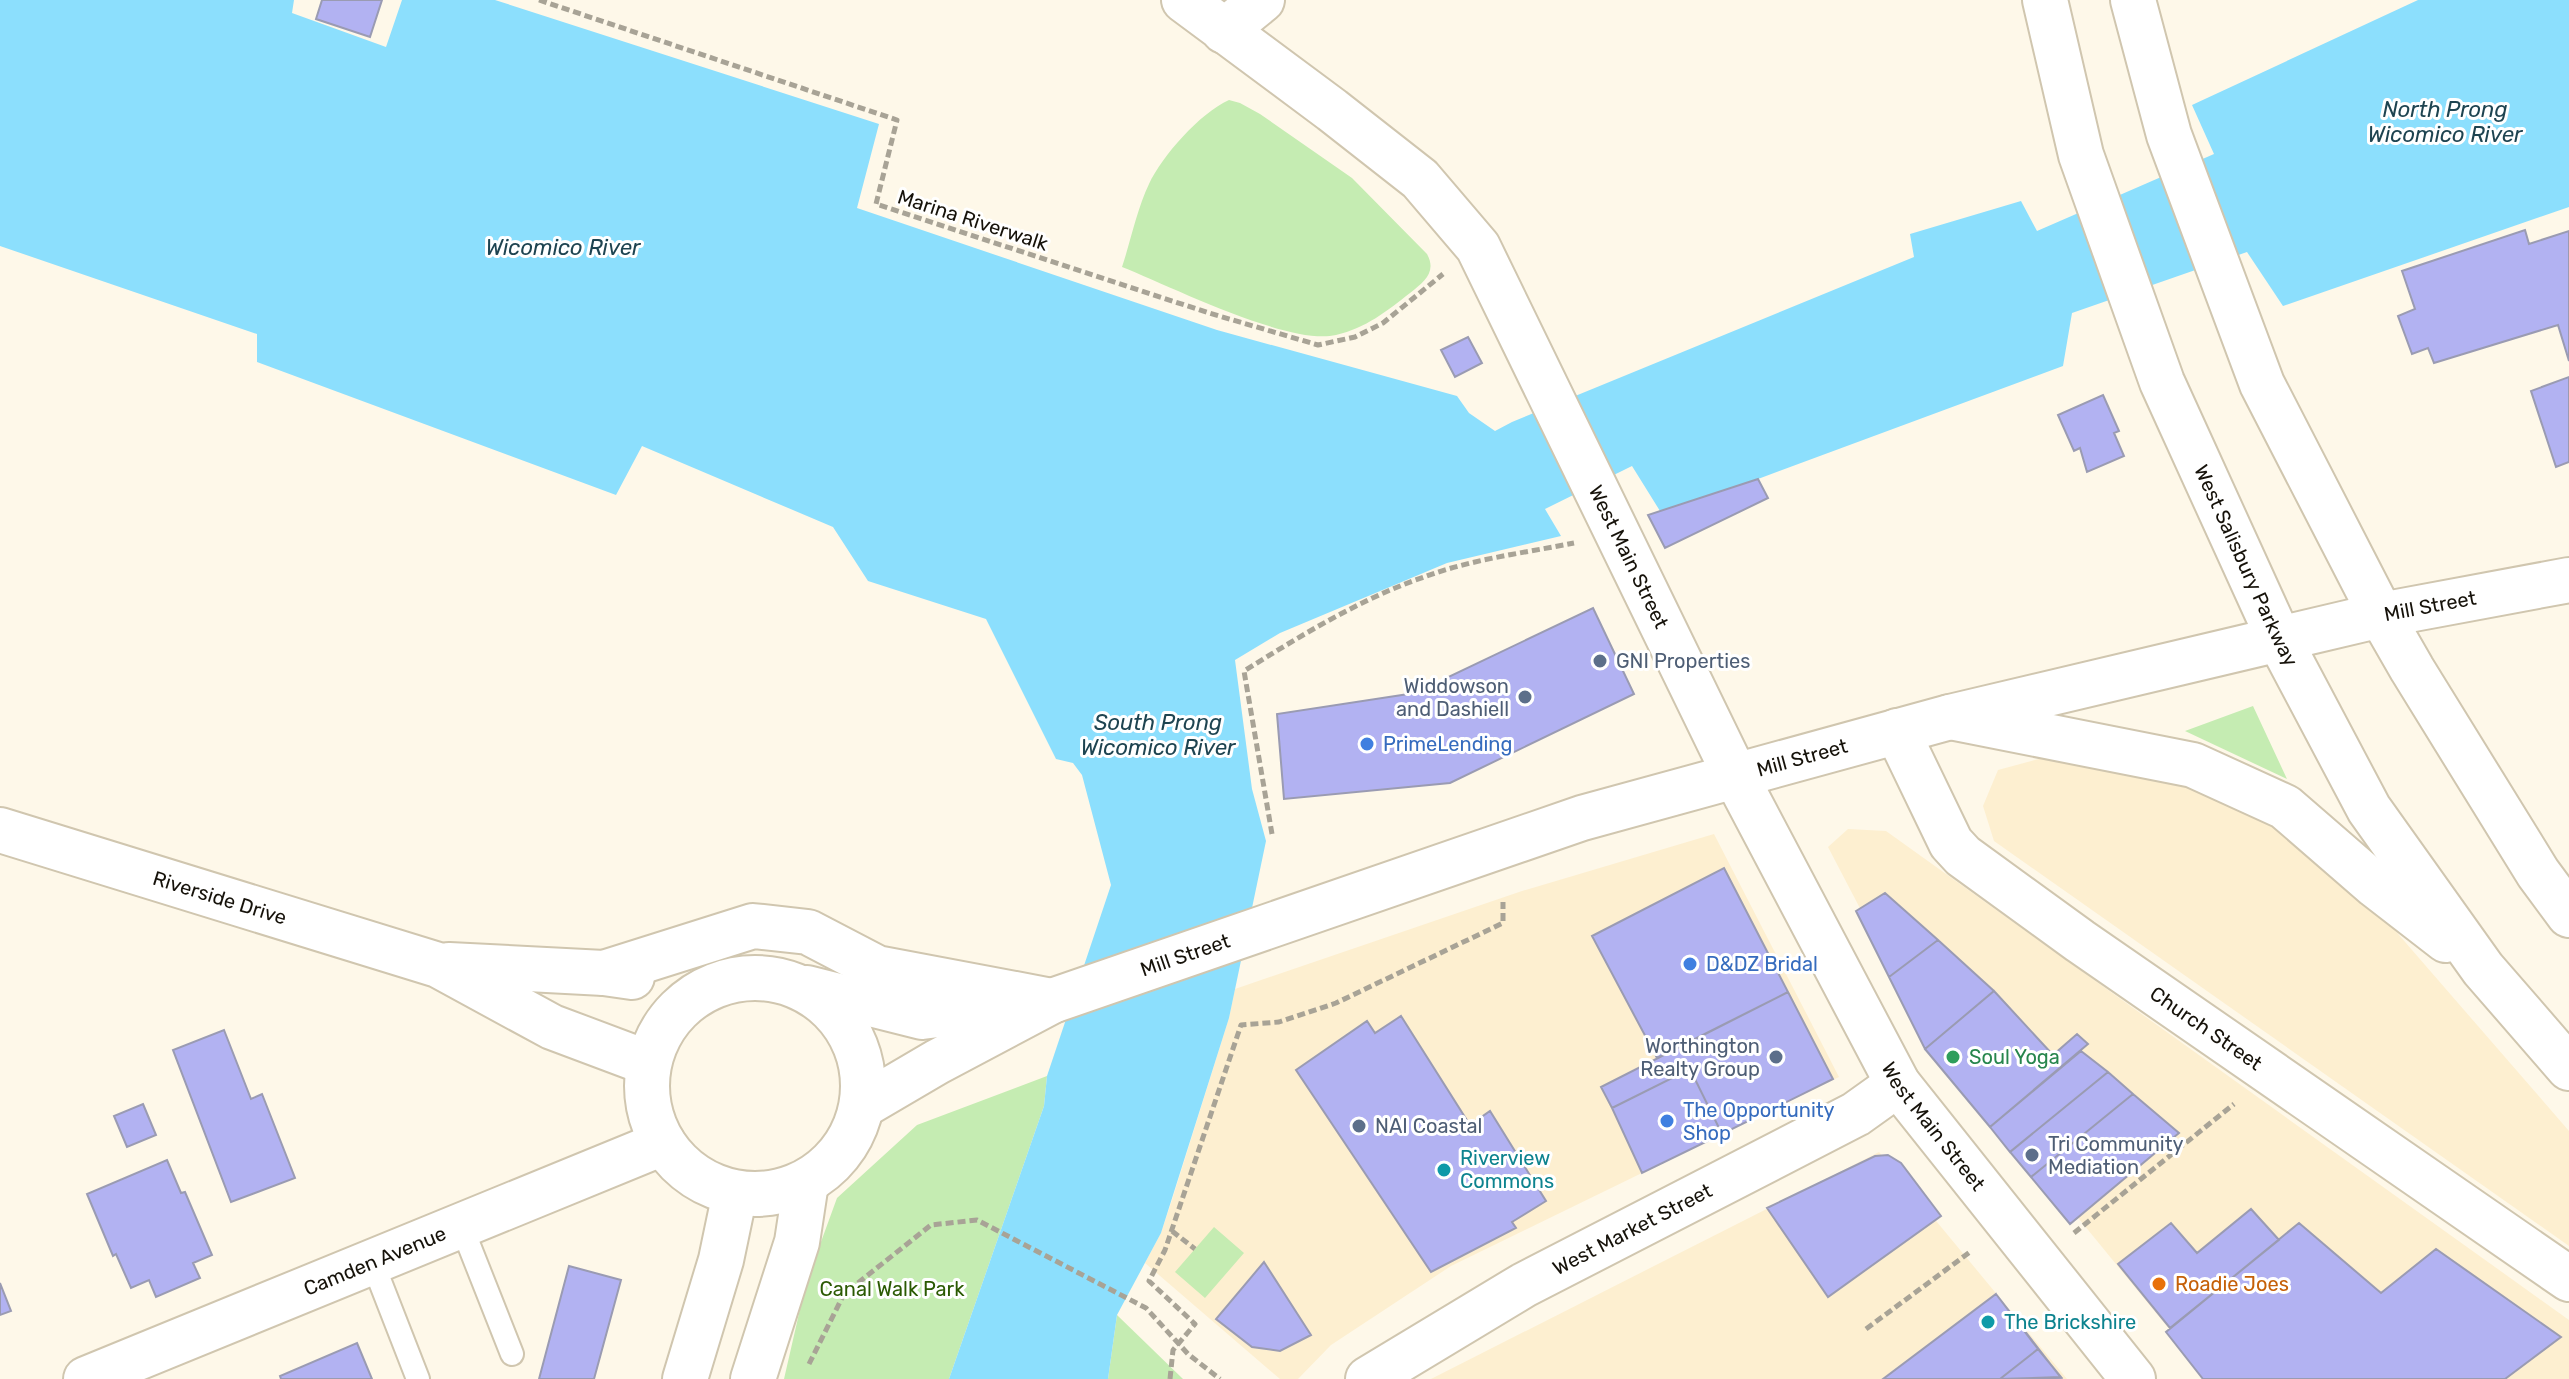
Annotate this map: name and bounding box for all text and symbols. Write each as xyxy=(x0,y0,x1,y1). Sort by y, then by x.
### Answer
water label: North Prong Wicomico River xyxy=(2368,96,2524,148)
street label: Marina Riverwalk xyxy=(895,184,1052,256)
water label: Wicomico River xyxy=(486,234,642,261)
street label: West Salisbury Parkway xyxy=(2189,461,2303,670)
street label: West Main Street xyxy=(1584,481,1674,632)
street label: Mill Street xyxy=(2382,585,2478,626)
place label: GNI Properties xyxy=(1616,649,1750,673)
marker: GNI Properties xyxy=(1591,652,1609,670)
place label: Widdowson and Dashiell xyxy=(1396,674,1509,721)
marker: Widdowson and Dashiell xyxy=(1516,688,1534,706)
water label: South Prong Wicomico River xyxy=(1081,709,1237,761)
place label: PrimeLending xyxy=(1383,732,1512,756)
street label: Mill Street xyxy=(1754,734,1850,782)
marker: PrimeLending xyxy=(1358,735,1376,753)
street label: Riverside Drive xyxy=(150,866,290,930)
street label: Mill Street xyxy=(1137,928,1233,982)
place label: D&DZ Bridal xyxy=(1706,952,1818,976)
marker: D&DZ Bridal xyxy=(1681,955,1699,973)
street label: Church Street xyxy=(2145,981,2267,1075)
place label: Worthington Realty Group xyxy=(1640,1034,1760,1081)
place label: Soul Yoga xyxy=(1969,1045,2060,1069)
marker: Worthington Realty Group xyxy=(1767,1048,1785,1066)
marker: Soul Yoga xyxy=(1944,1048,1962,1066)
street label: West Main Street xyxy=(1877,1058,1990,1196)
place label: The Opportunity Shop xyxy=(1683,1098,1835,1145)
marker: The Opportunity Shop xyxy=(1658,1112,1676,1130)
place label: NAI Coastal xyxy=(1375,1114,1482,1138)
marker: NAI Coastal xyxy=(1350,1117,1368,1135)
place label: Tri Community Mediation xyxy=(2048,1132,2184,1179)
place label: Riverview Commons xyxy=(1460,1146,1554,1193)
marker: Tri Community Mediation xyxy=(2023,1146,2041,1164)
marker: Riverview Commons xyxy=(1435,1161,1453,1179)
street label: West Market Street xyxy=(1549,1178,1716,1280)
street label: Camden Avenue xyxy=(300,1221,450,1301)
place label: Roadie Joes xyxy=(2175,1272,2289,1296)
marker: Roadie Joes xyxy=(2150,1275,2168,1293)
park label: Canal Walk Park xyxy=(819,1277,965,1301)
place label: The Brickshire xyxy=(2004,1310,2136,1334)
marker: The Brickshire xyxy=(1979,1313,1997,1331)

